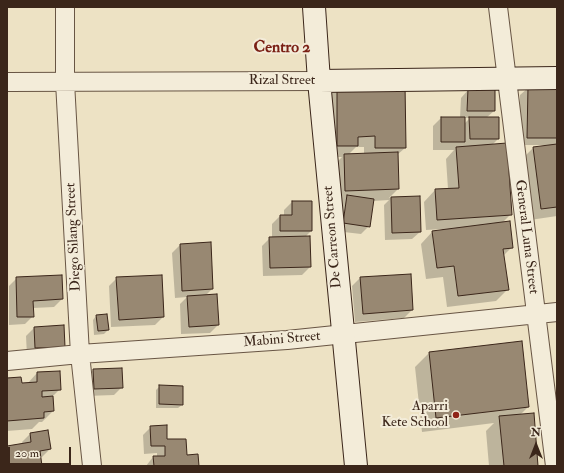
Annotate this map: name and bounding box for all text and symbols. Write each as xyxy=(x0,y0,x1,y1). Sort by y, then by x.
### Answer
district label: Centro 2 xyxy=(254,39,310,59)
street label: Rizal Street xyxy=(249,73,315,89)
street label: General Luna Street xyxy=(511,179,541,295)
street label: Diego Silang Street xyxy=(63,182,85,292)
street label: De Carreon Street xyxy=(320,185,346,289)
street label: Mabini Street xyxy=(243,328,321,352)
place label: Aparri Kete School xyxy=(381,399,448,432)
marker: Aparri Kete School xyxy=(451,410,461,420)
north arrow xyxy=(516,425,556,465)
text: N xyxy=(531,426,541,439)
scale bar xyxy=(10,439,73,465)
text: 20 m xyxy=(15,446,39,461)

